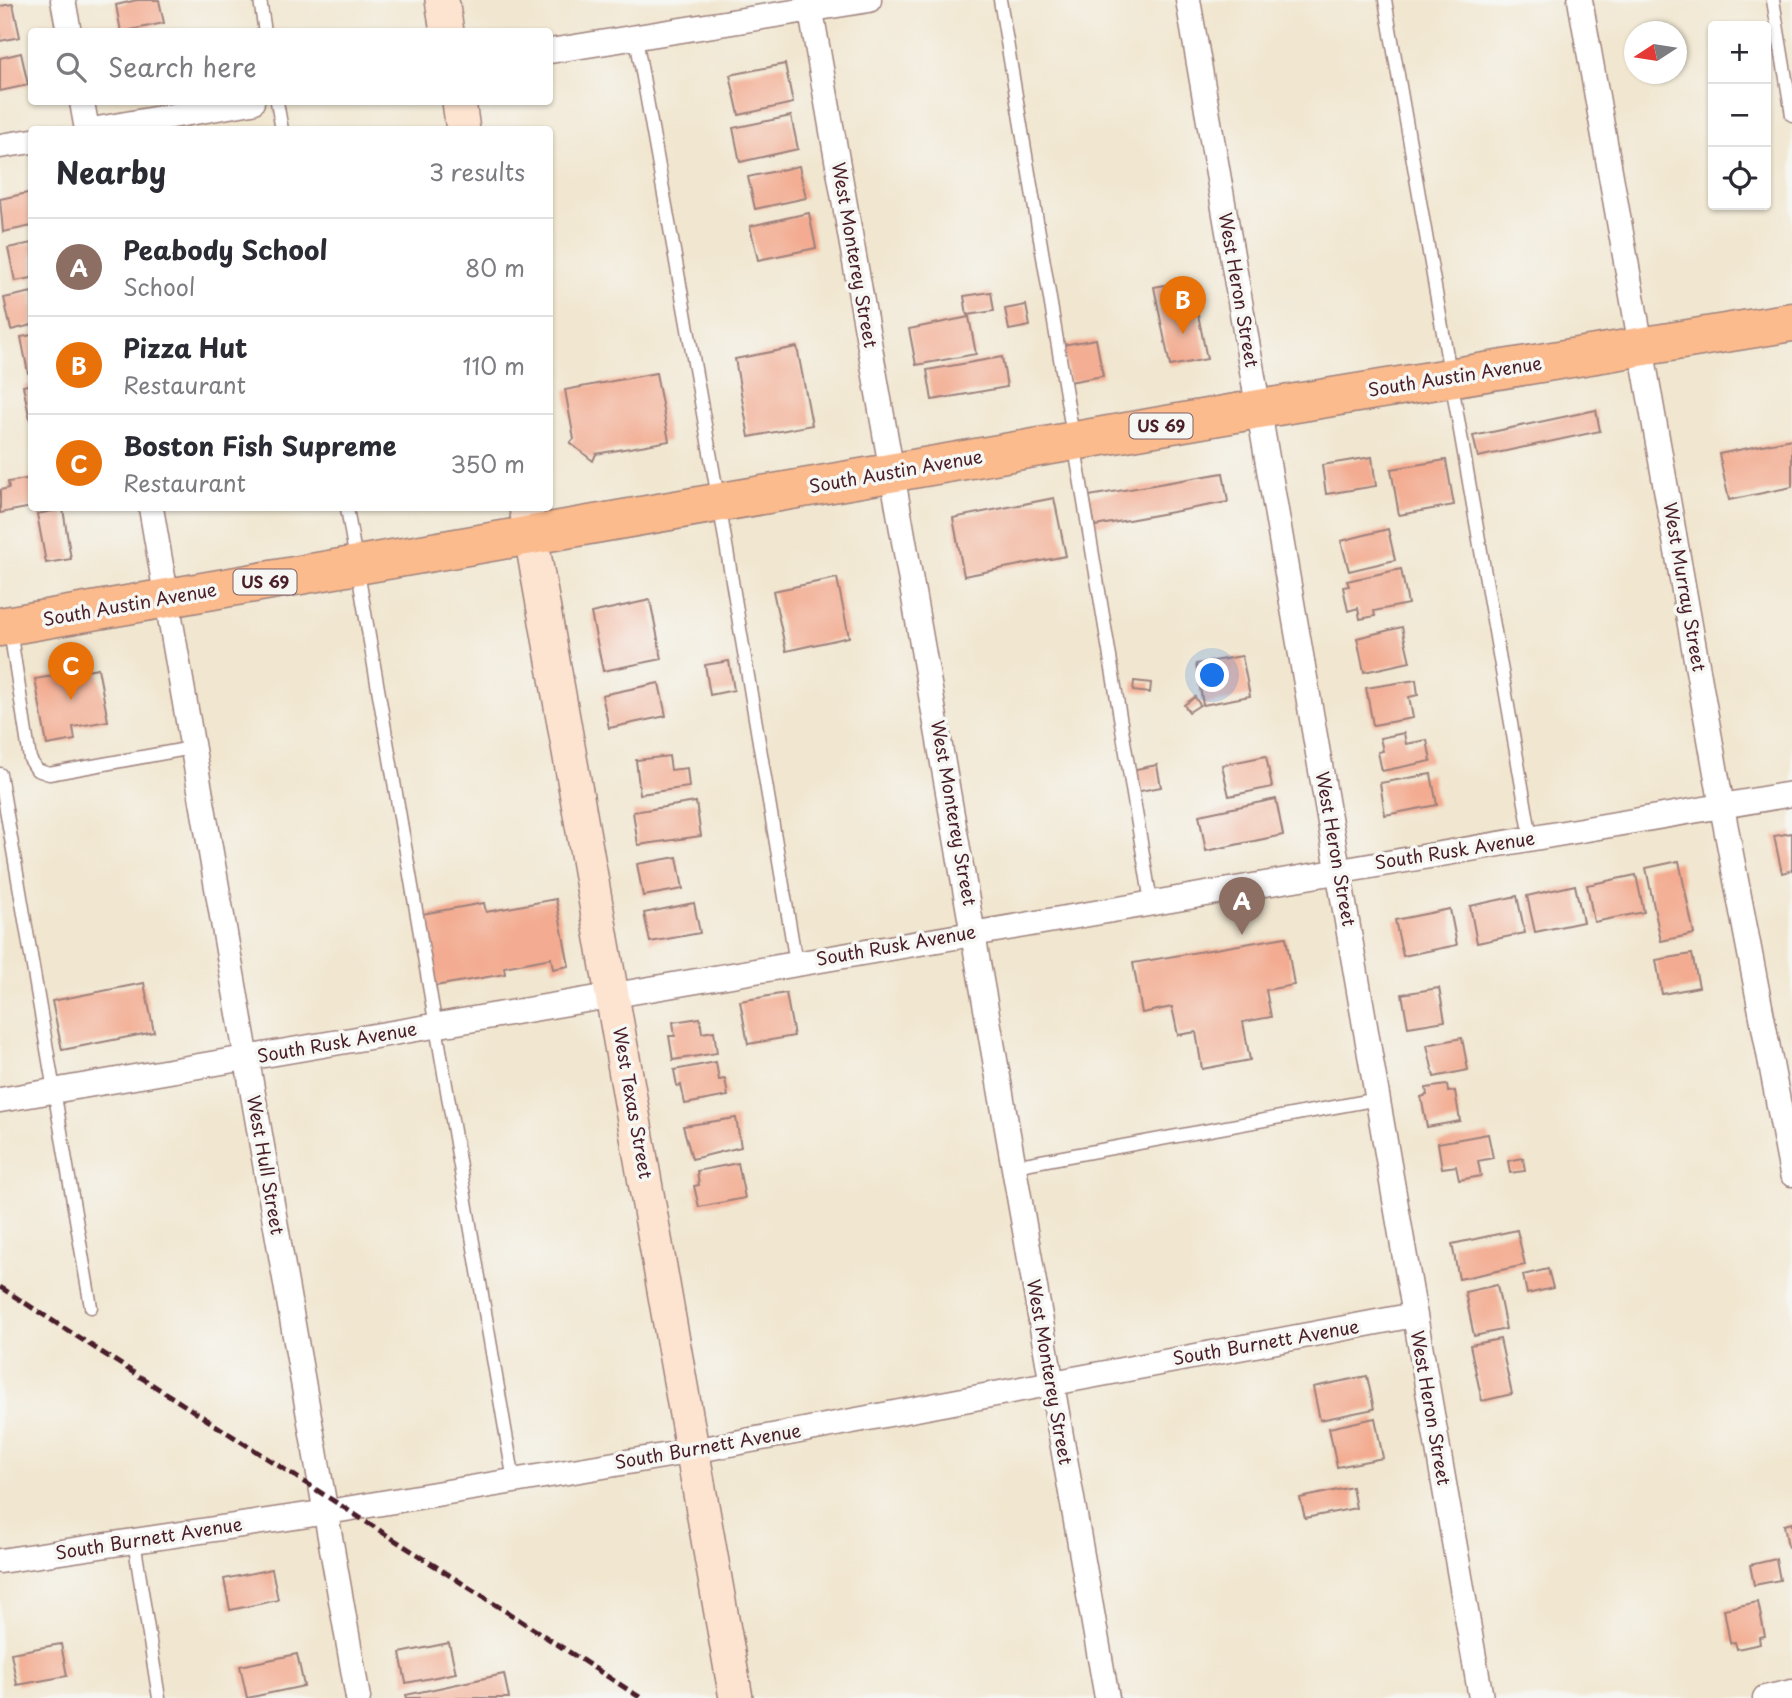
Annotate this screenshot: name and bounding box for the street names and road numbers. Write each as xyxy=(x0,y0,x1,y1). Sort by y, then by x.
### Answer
street label: West Monterey Street xyxy=(826,160,885,350)
street label: West Heron Street xyxy=(1213,210,1266,369)
street label: South Austin Avenue xyxy=(1366,348,1544,403)
road number: US 69 xyxy=(1130,414,1192,438)
street label: South Austin Avenue xyxy=(807,442,985,499)
street label: West Murray Street xyxy=(1657,500,1714,674)
road number: US 69 xyxy=(233,569,296,594)
street label: South Austin Avenue xyxy=(41,575,219,632)
street label: West Monterey Street xyxy=(925,718,984,908)
street label: West Heron Street xyxy=(1310,769,1363,928)
street label: South Rusk Avenue xyxy=(1373,824,1537,875)
street label: South Rusk Avenue xyxy=(814,917,978,972)
street label: South Rusk Avenue xyxy=(255,1014,419,1069)
street label: West Texas Street xyxy=(607,1025,660,1181)
street label: West Hull Street xyxy=(241,1093,292,1237)
street label: West Monterey Street xyxy=(1021,1277,1080,1467)
street label: South Burnett Avenue xyxy=(1170,1312,1361,1371)
street label: West Heron Street xyxy=(1405,1328,1458,1487)
street label: South Burnett Avenue xyxy=(612,1416,803,1475)
street label: South Burnett Avenue xyxy=(53,1509,244,1566)

